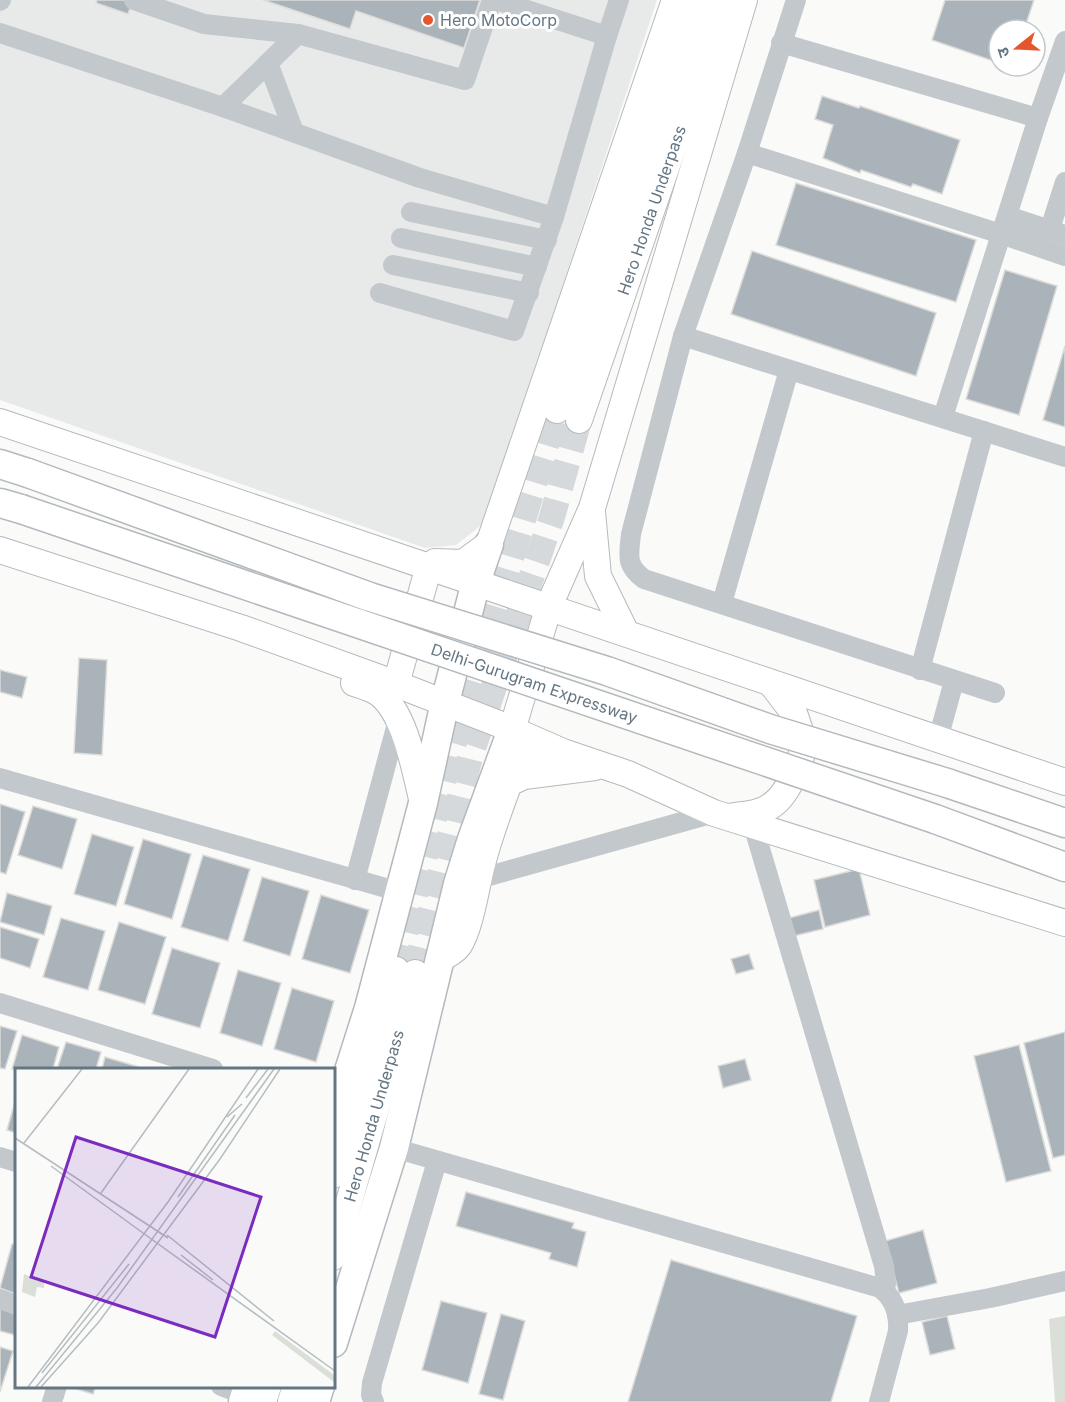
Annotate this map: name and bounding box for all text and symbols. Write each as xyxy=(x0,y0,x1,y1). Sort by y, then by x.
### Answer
place label: Hero MotoCorp xyxy=(440,10,557,30)
marker: Hero MotoCorp xyxy=(421,13,435,27)
north arrow xyxy=(987,18,1047,78)
text: उ xyxy=(992,44,1014,60)
street label: Hero Honda Underpass xyxy=(613,123,690,298)
street label: Delhi-Gurugram Expressway xyxy=(428,639,640,727)
street label: Hero Honda Underpass xyxy=(339,1028,408,1204)
inset map xyxy=(15,1068,334,1387)

